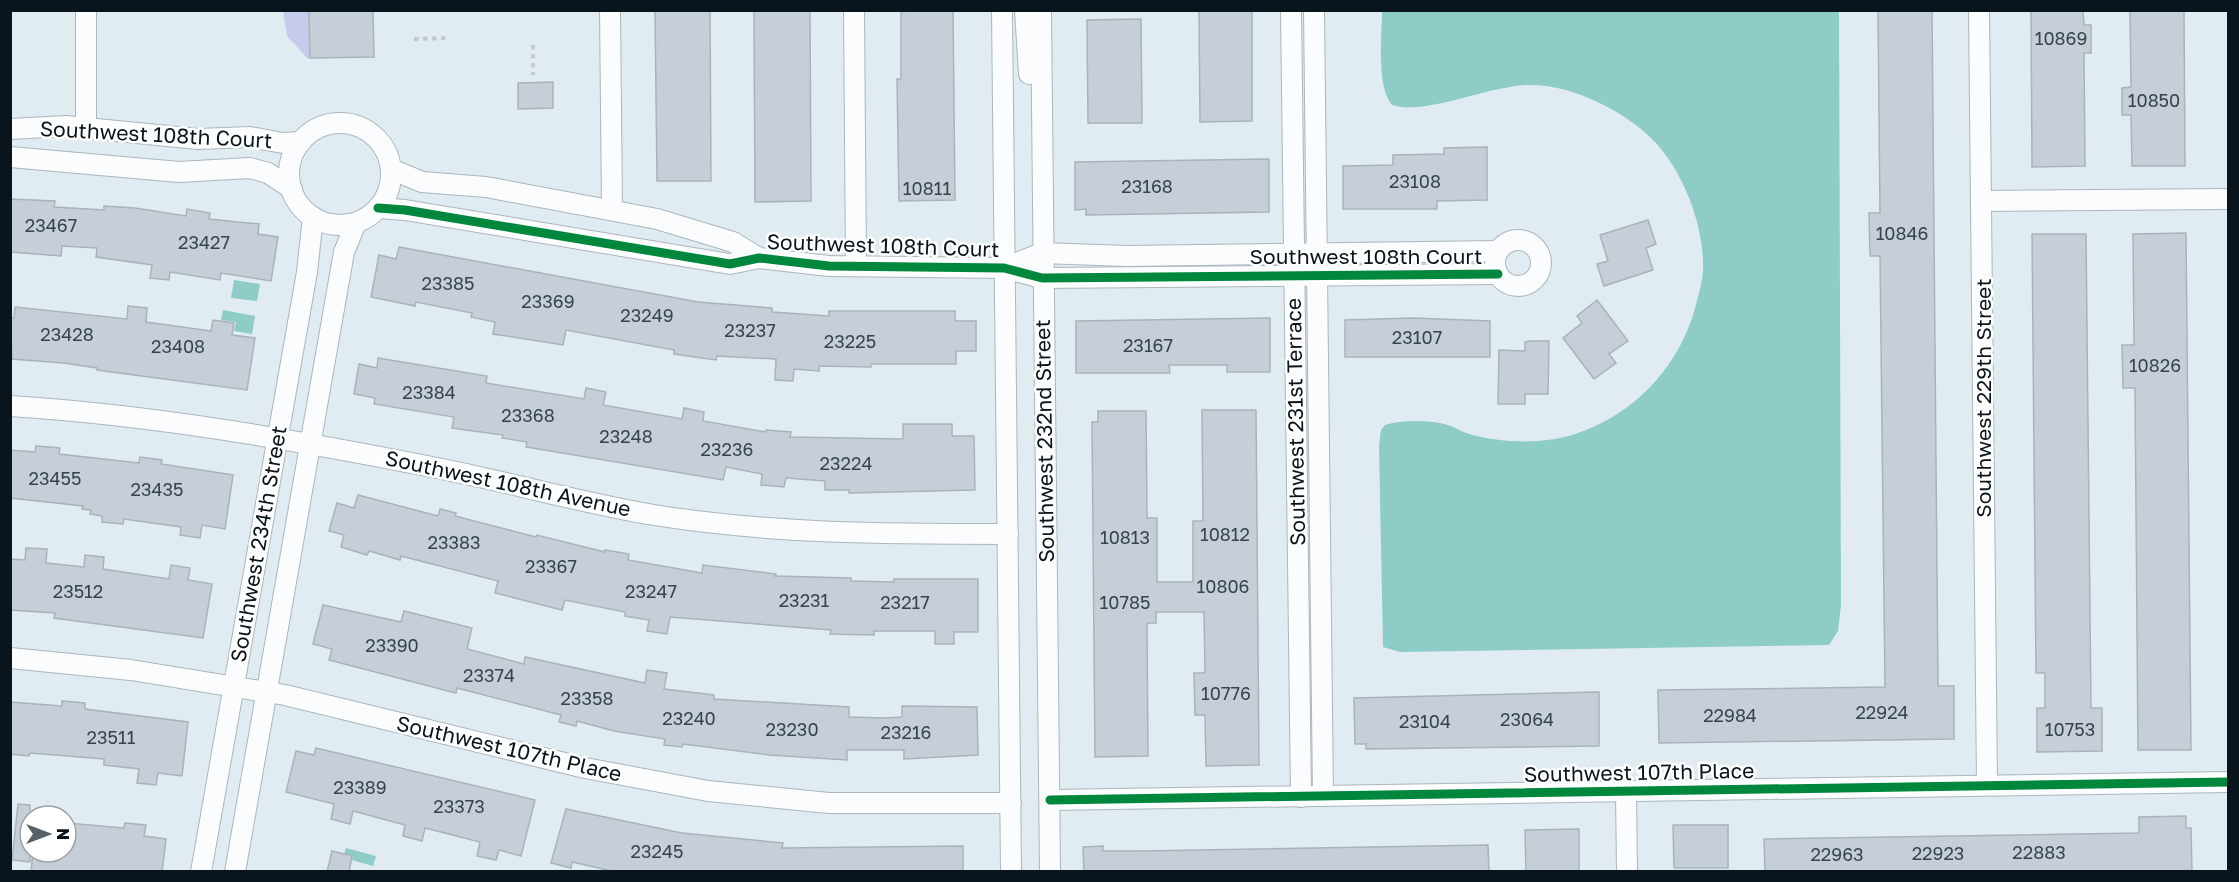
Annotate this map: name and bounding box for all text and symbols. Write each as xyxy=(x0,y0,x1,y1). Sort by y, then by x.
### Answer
house number: 10869 xyxy=(2035,27,2087,49)
house number: 10850 xyxy=(2128,89,2180,111)
street label: Southwest 108th Court xyxy=(39,115,273,153)
house number: 23108 xyxy=(1389,170,1441,192)
house number: 23168 xyxy=(1121,175,1173,197)
house number: 10811 xyxy=(903,177,951,199)
house number: 23467 xyxy=(25,214,77,236)
house number: 10846 xyxy=(1876,222,1928,244)
street label: Southwest 108th Court xyxy=(766,228,1000,262)
house number: 23427 xyxy=(178,231,230,253)
street label: Southwest 108th Court xyxy=(1250,243,1482,269)
house number: 23385 xyxy=(422,272,474,294)
street label: Southwest 229th Street xyxy=(1970,278,1996,518)
house number: 23369 xyxy=(521,290,575,312)
street label: Southwest 231st Terrace xyxy=(1280,298,1310,546)
house number: 23249 xyxy=(620,304,674,326)
house number: 23237 xyxy=(724,319,776,341)
street label: Southwest 232nd Street xyxy=(1029,319,1059,563)
house number: 23428 xyxy=(40,323,94,345)
house number: 23107 xyxy=(1392,326,1442,348)
house number: 23225 xyxy=(824,330,876,352)
house number: 23167 xyxy=(1123,334,1173,356)
house number: 23408 xyxy=(151,335,205,357)
house number: 10826 xyxy=(2129,354,2181,376)
house number: 23384 xyxy=(402,381,456,403)
house number: 23368 xyxy=(501,404,555,426)
street label: Southwest 234th Street xyxy=(224,424,292,664)
house number: 23248 xyxy=(599,425,653,447)
house number: 23236 xyxy=(701,438,753,460)
street label: Southwest 108th Avenue xyxy=(383,444,633,522)
house number: 23224 xyxy=(820,452,872,474)
house number: 23455 xyxy=(29,467,81,489)
house number: 23435 xyxy=(131,478,183,500)
house number: 10812 xyxy=(1200,523,1250,545)
house number: 10813 xyxy=(1100,526,1150,548)
house number: 23383 xyxy=(427,531,481,553)
house number: 23367 xyxy=(525,555,577,577)
house number: 10806 xyxy=(1197,575,1249,597)
house number: 23512 xyxy=(53,580,103,602)
house number: 23247 xyxy=(625,580,677,602)
house number: 23231 xyxy=(779,589,830,611)
house number: 23217 xyxy=(880,591,930,613)
house number: 10785 xyxy=(1100,591,1150,613)
house number: 23390 xyxy=(365,634,419,656)
house number: 23374 xyxy=(463,664,515,686)
house number: 10776 xyxy=(1201,682,1251,704)
house number: 23358 xyxy=(561,687,613,709)
house number: 22924 xyxy=(1855,701,1909,723)
house number: 22984 xyxy=(1703,704,1757,726)
house number: 23240 xyxy=(662,707,716,729)
house number: 23064 xyxy=(1500,708,1554,730)
street label: Southwest 107th Place xyxy=(394,709,624,787)
house number: 23104 xyxy=(1399,710,1451,732)
house number: 23230 xyxy=(765,718,819,740)
house number: 10753 xyxy=(2045,718,2095,740)
house number: 23216 xyxy=(880,721,932,743)
house number: 23511 xyxy=(87,726,136,748)
street label: Southwest 107th Place xyxy=(1524,757,1754,787)
house number: 23389 xyxy=(333,776,387,798)
house number: 23373 xyxy=(433,795,485,817)
north arrow xyxy=(18,804,78,864)
text: N xyxy=(53,828,73,840)
house number: 23245 xyxy=(631,840,683,862)
house number: 22883 xyxy=(2012,841,2066,863)
house number: 22923 xyxy=(1912,842,1964,864)
house number: 22963 xyxy=(1810,843,1864,865)

